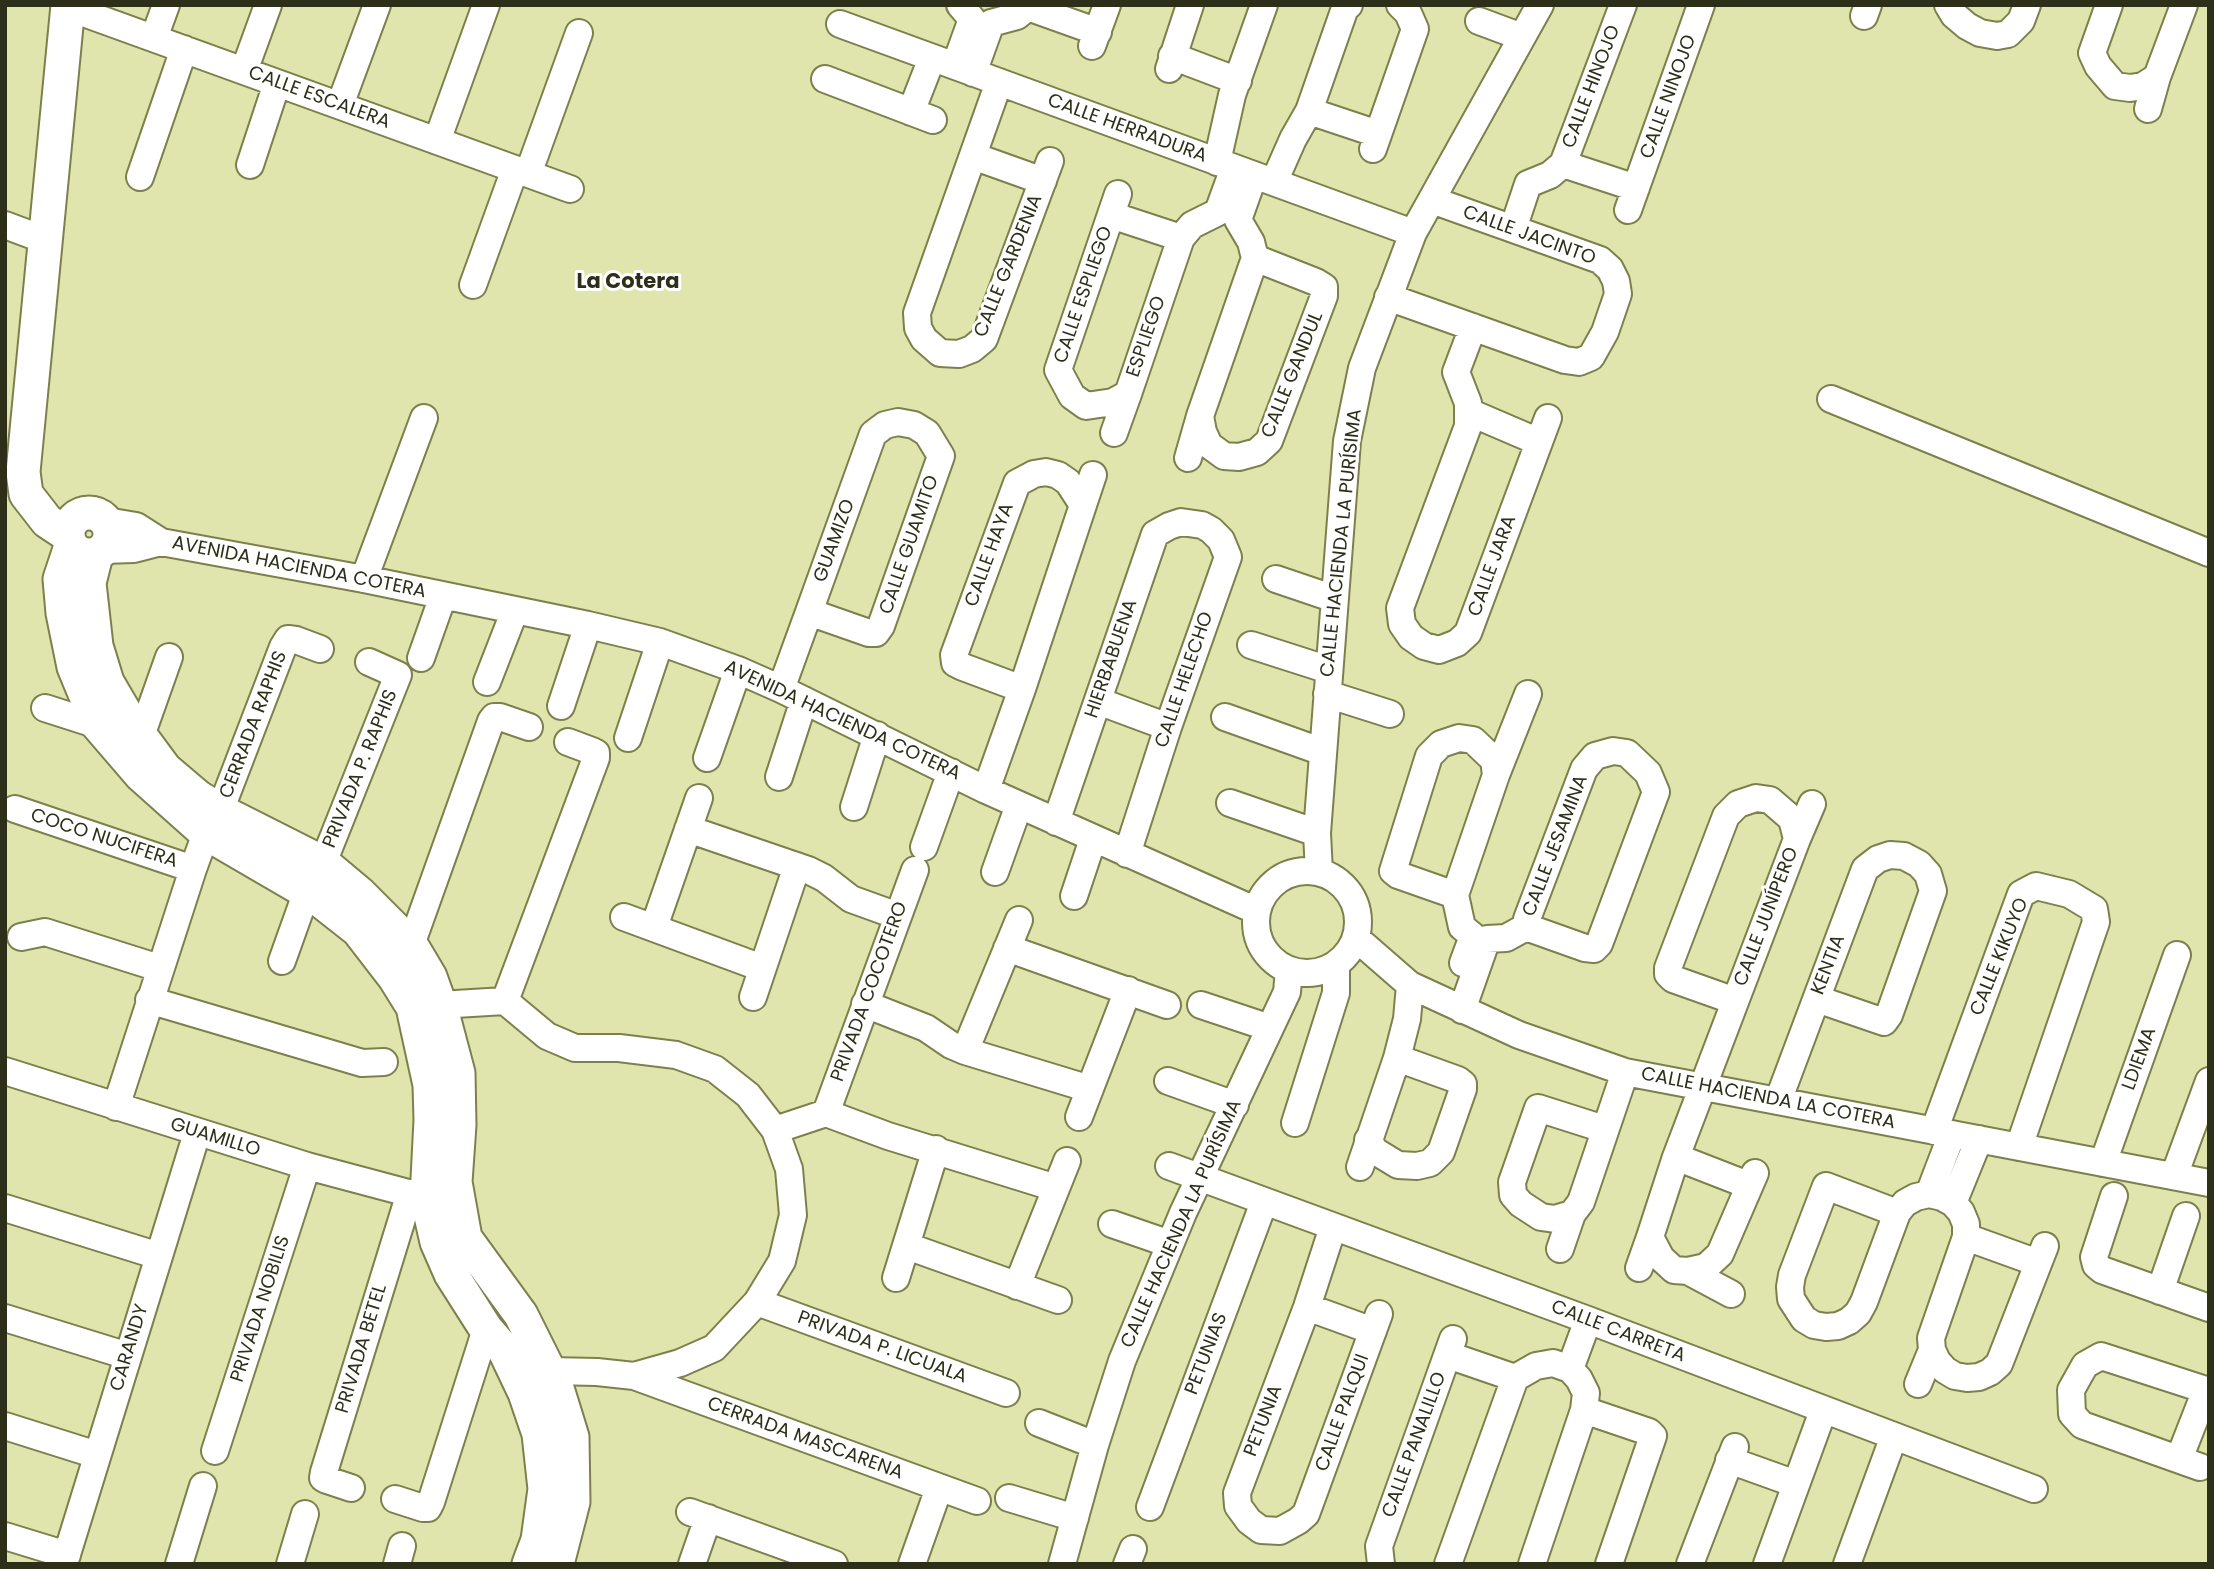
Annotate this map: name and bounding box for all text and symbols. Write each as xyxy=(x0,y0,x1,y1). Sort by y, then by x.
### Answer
street label: CALLE HINOJO xyxy=(1558,22,1626,152)
street label: CALLE NINOJO xyxy=(1636,32,1702,162)
street label: CALLE ESCALERA xyxy=(245,62,393,134)
street label: CALLE HERRADURA xyxy=(1044,90,1210,168)
street label: CALLE GARDENIA xyxy=(970,191,1048,341)
street label: CALLE JACINTO xyxy=(1460,201,1598,271)
street label: CALLE ESPLIEGO xyxy=(1050,224,1118,366)
district label: La Cotera xyxy=(577,270,679,296)
street label: ESPLIEGO xyxy=(1123,293,1171,381)
street label: CALLE GANDUL xyxy=(1257,309,1329,441)
street label: CALLE HACIENDA LA PURÍSIMA xyxy=(1317,408,1367,678)
street label: CALLE GUAMITO xyxy=(876,473,944,617)
street label: GUAMIZO xyxy=(809,496,861,586)
street label: CALLE HAYA xyxy=(961,500,1019,610)
street label: CALLE JARA xyxy=(1464,512,1522,620)
street label: AVENIDA HACIENDA COTERA xyxy=(170,532,428,604)
street label: HIERBABUENA xyxy=(1081,597,1143,721)
street label: CALLE HELECHO xyxy=(1151,609,1219,751)
street label: CERRADA RAPHIS xyxy=(215,648,293,802)
street label: AVENIDA HACIENDA COTERA xyxy=(720,656,964,786)
street label: PRIVADA P. RAPHIS xyxy=(319,687,403,851)
street label: CALLE JESAMINA xyxy=(1519,772,1593,920)
street label: COCO NUCIFERA xyxy=(27,804,181,874)
street label: CALLE JUNÍPERO xyxy=(1730,844,1804,990)
street label: CALLE KIKUYO xyxy=(1966,895,2034,1019)
street label: PRIVADA COCOTERO xyxy=(827,899,913,1085)
street label: KENTIA xyxy=(1807,932,1851,998)
street label: LDIEMA xyxy=(2118,1024,2162,1094)
street label: CALLE HACIENDA LA COTERA xyxy=(1639,1063,1897,1135)
street label: CALLE HACIENDA LA PURÍSIMA xyxy=(1117,1096,1247,1352)
street label: GUAMILLO xyxy=(167,1114,263,1162)
street label: PRIVADA NOBILIS xyxy=(227,1233,295,1385)
street label: PRIVADA BETEL xyxy=(332,1282,392,1416)
street label: CALLE CARRETA xyxy=(1548,1296,1688,1368)
street label: CARANDY xyxy=(106,1302,154,1394)
street label: PRIVADA P. LICUALA xyxy=(794,1307,970,1389)
street label: PETUNIAS xyxy=(1181,1310,1233,1398)
street label: CALLE PALQUI xyxy=(1311,1351,1375,1475)
street label: CALLE PANALILLO xyxy=(1378,1369,1452,1521)
street label: PETUNIA xyxy=(1240,1382,1288,1460)
street label: CERRADA MASCARENA xyxy=(704,1393,906,1485)

